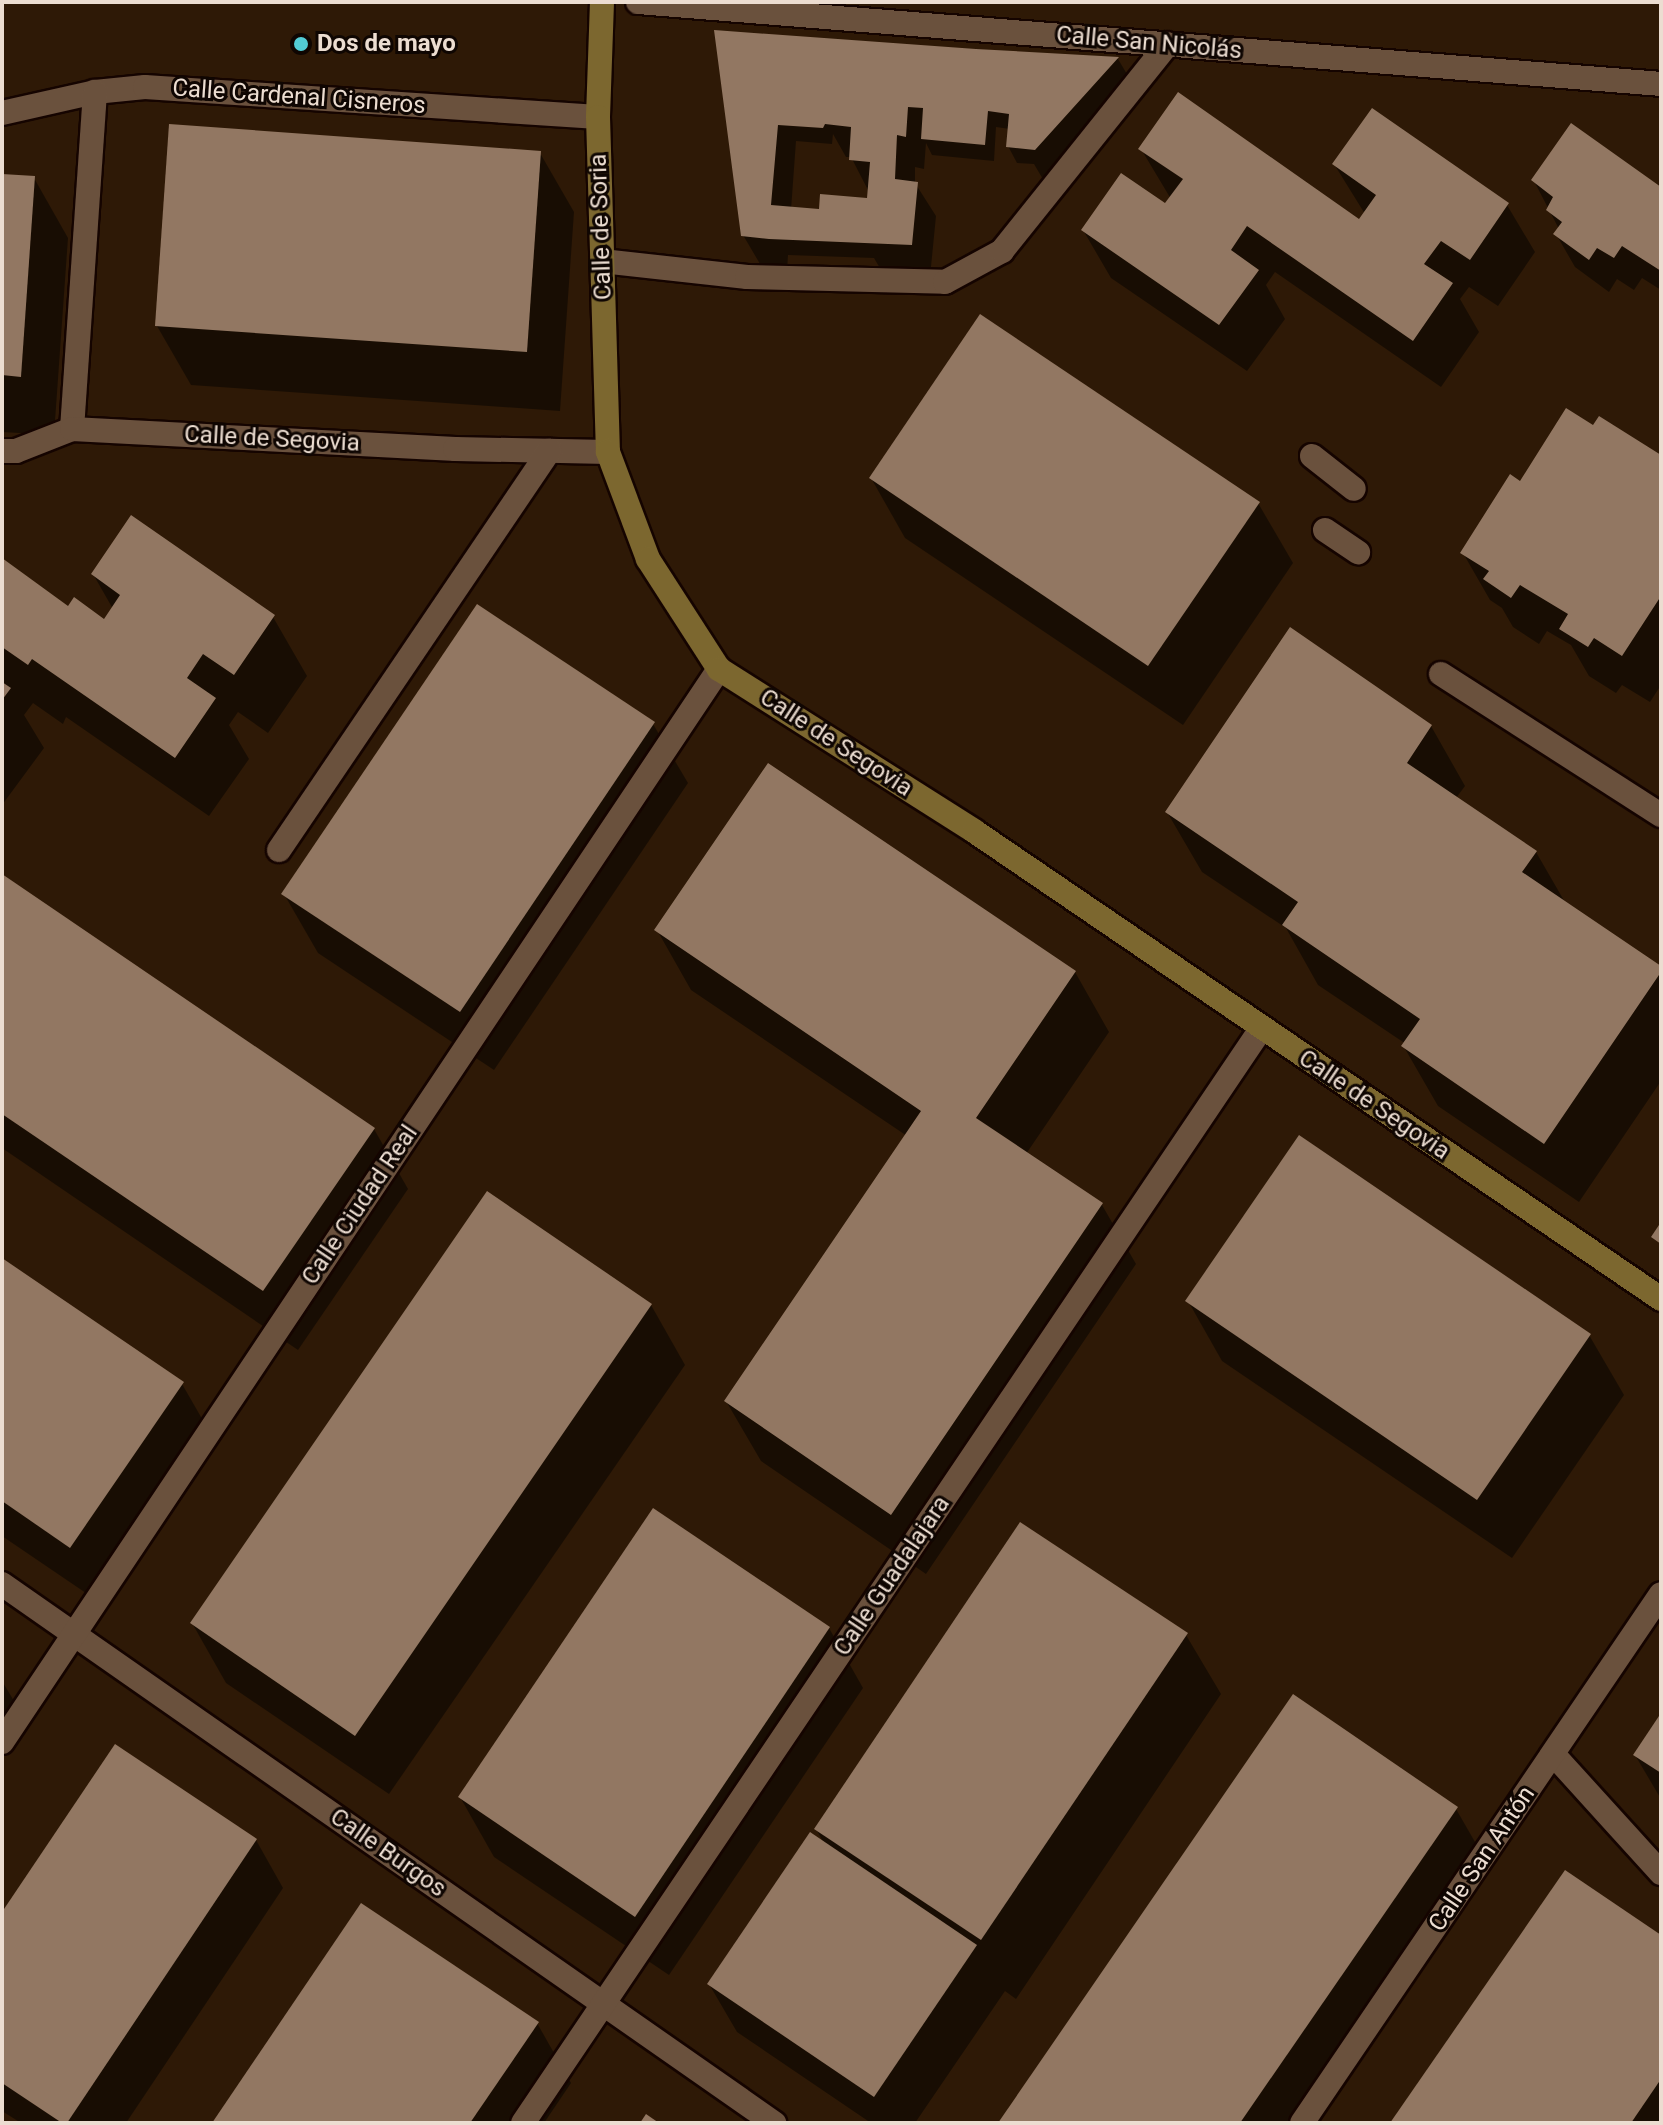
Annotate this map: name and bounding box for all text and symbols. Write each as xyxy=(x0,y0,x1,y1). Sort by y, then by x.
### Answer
street label: Calle San Nicolás xyxy=(1055,21,1243,65)
place label: Dos de mayo xyxy=(317,30,456,58)
marker: Dos de mayo xyxy=(292,35,310,53)
street label: Calle Cardenal Cisneros xyxy=(171,74,427,120)
street label: Calle de Soria xyxy=(584,153,618,301)
street label: Calle de Segovia xyxy=(184,420,360,458)
street label: Calle de Segovia xyxy=(754,683,918,803)
street label: Calle de Segovia xyxy=(1293,1044,1455,1166)
street label: Calle Ciudad Real xyxy=(296,1120,424,1290)
street label: Calle Guadalajara xyxy=(828,1491,956,1661)
street label: Calle San Antón xyxy=(1423,1781,1541,1937)
street label: Calle Burgos xyxy=(325,1803,451,1903)

